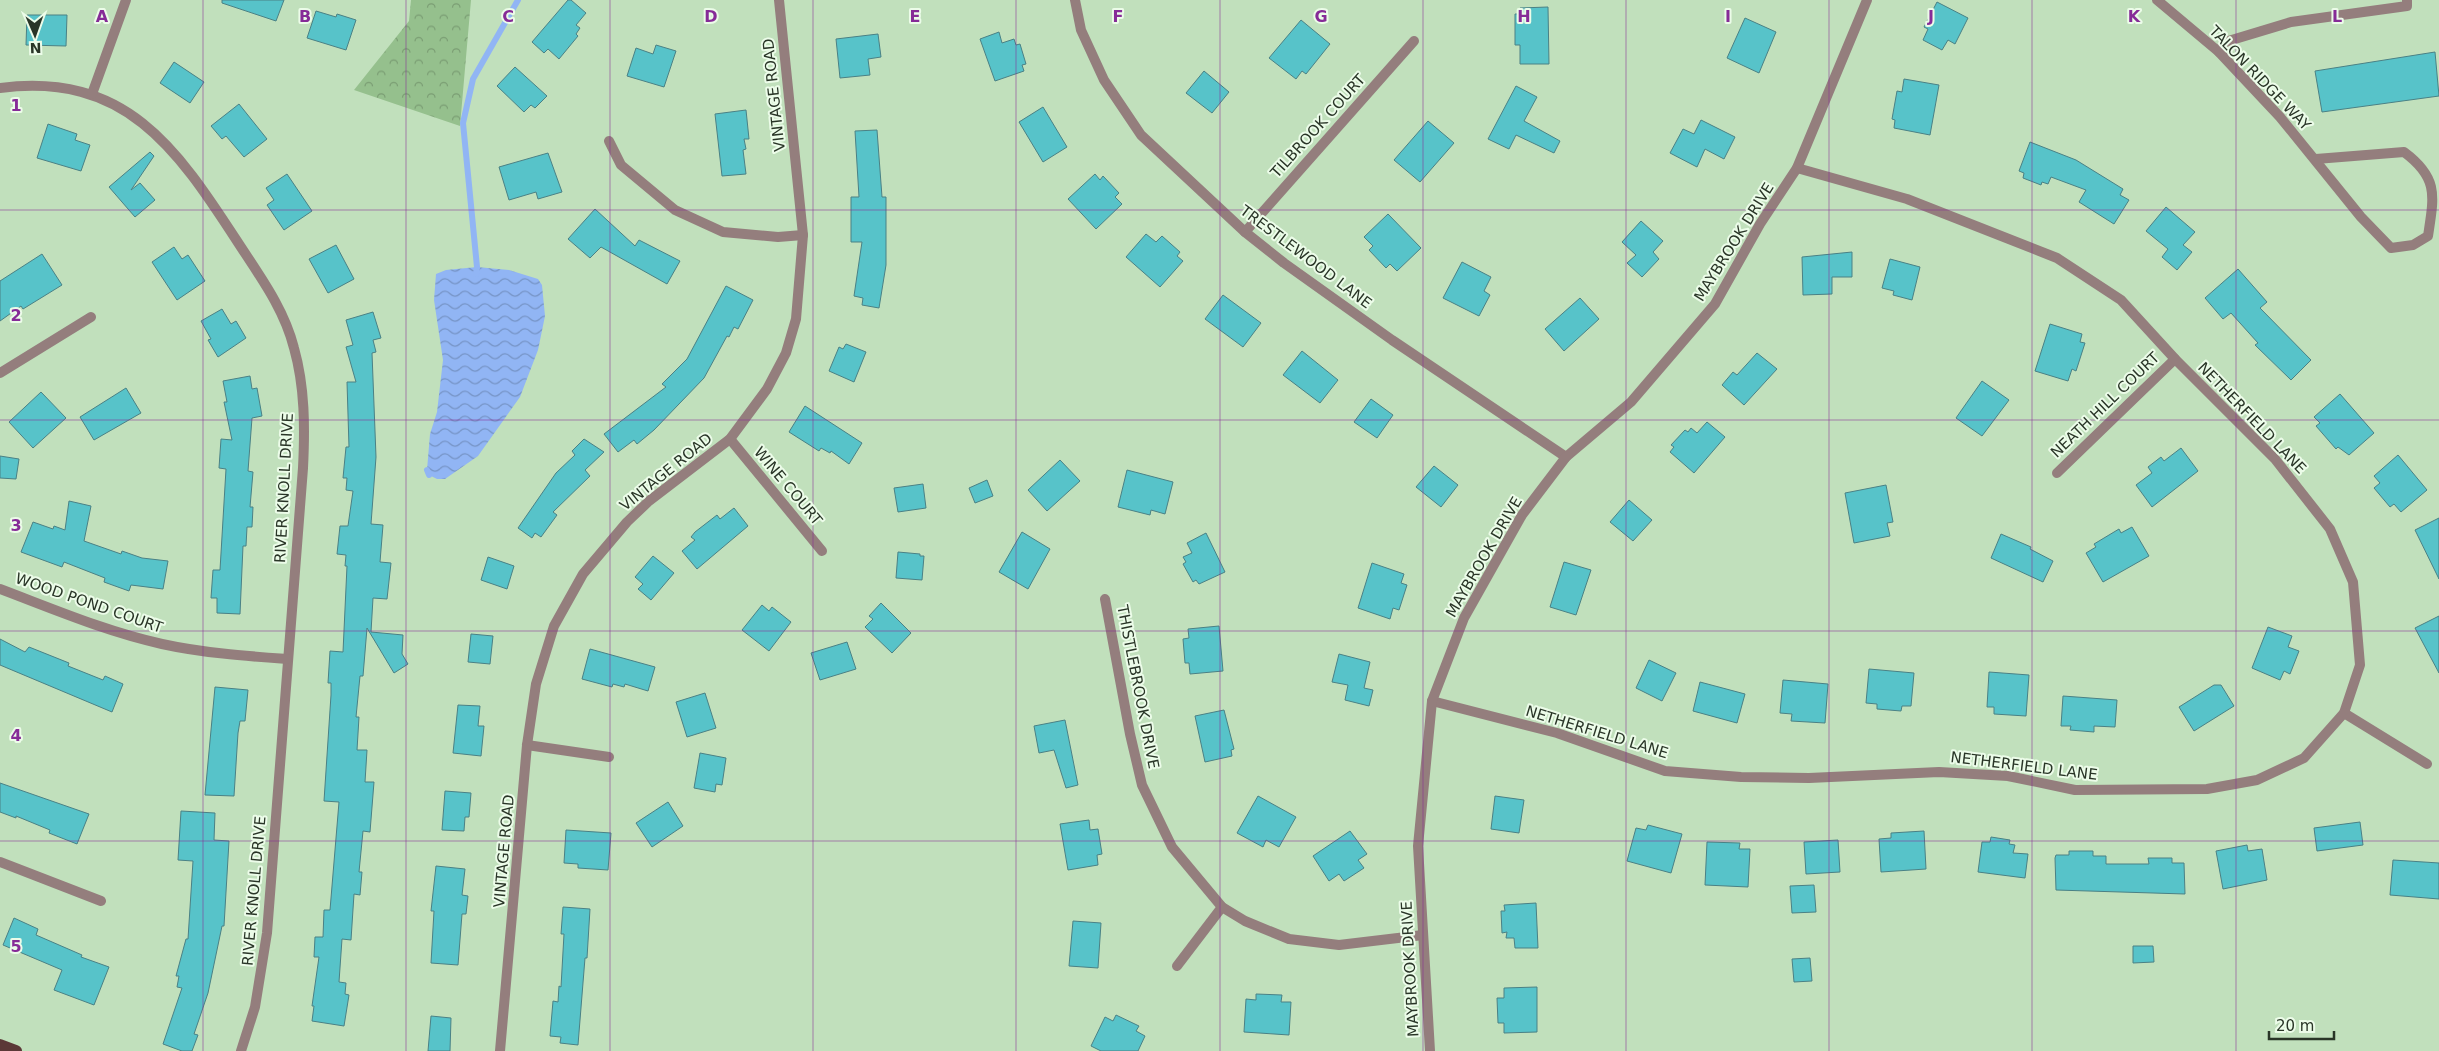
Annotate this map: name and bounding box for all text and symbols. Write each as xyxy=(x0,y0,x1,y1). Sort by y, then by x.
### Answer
text: A xyxy=(96,7,109,26)
text: B xyxy=(299,7,311,26)
text: C xyxy=(502,7,514,26)
text: D xyxy=(704,7,718,26)
text: E xyxy=(910,7,920,26)
text: F xyxy=(1113,7,1123,26)
text: G xyxy=(1314,7,1328,26)
text: H xyxy=(1517,7,1531,26)
text: I xyxy=(1725,7,1731,26)
text: J xyxy=(1927,7,1934,26)
text: K xyxy=(2128,7,2141,26)
text: L xyxy=(2332,7,2342,26)
north arrow xyxy=(10,10,60,60)
street label: TALON RIDGE WAY xyxy=(2205,21,2315,135)
street label: VINTAGE ROAD xyxy=(759,38,789,152)
text: N xyxy=(29,40,42,56)
street label: TILBROOK COURT xyxy=(1266,70,1370,182)
text: 1 xyxy=(10,96,22,115)
street label: MAYBROOK DRIVE xyxy=(1690,179,1778,305)
street label: TRESTLEWOOD LANE xyxy=(1236,201,1375,312)
text: 2 xyxy=(10,306,22,325)
street label: NEATH HILL COURT xyxy=(2047,348,2164,461)
street label: NETHERFIELD LANE xyxy=(2194,359,2310,477)
street label: RIVER KNOLL DRIVE xyxy=(271,412,297,564)
street label: VINTAGE ROAD xyxy=(616,429,716,515)
street label: WINE COURT xyxy=(750,443,826,529)
street label: MAYBROOK DRIVE xyxy=(1442,493,1526,621)
text: 3 xyxy=(10,516,22,535)
street label: WOOD POND COURT xyxy=(13,569,166,637)
street label: THISTLEBROOK DRIVE xyxy=(1113,603,1163,770)
street label: NETHERFIELD LANE xyxy=(1524,702,1670,762)
text: 4 xyxy=(10,726,22,745)
street label: NETHERFIELD LANE xyxy=(1950,748,2098,784)
street label: VINTAGE ROAD xyxy=(490,794,518,908)
street label: RIVER KNOLL DRIVE xyxy=(238,815,270,967)
street label: MAYBROOK DRIVE xyxy=(1397,900,1423,1038)
text: 5 xyxy=(10,937,22,956)
scale bar xyxy=(2269,1008,2334,1040)
text: 20 m xyxy=(2276,1017,2314,1035)

